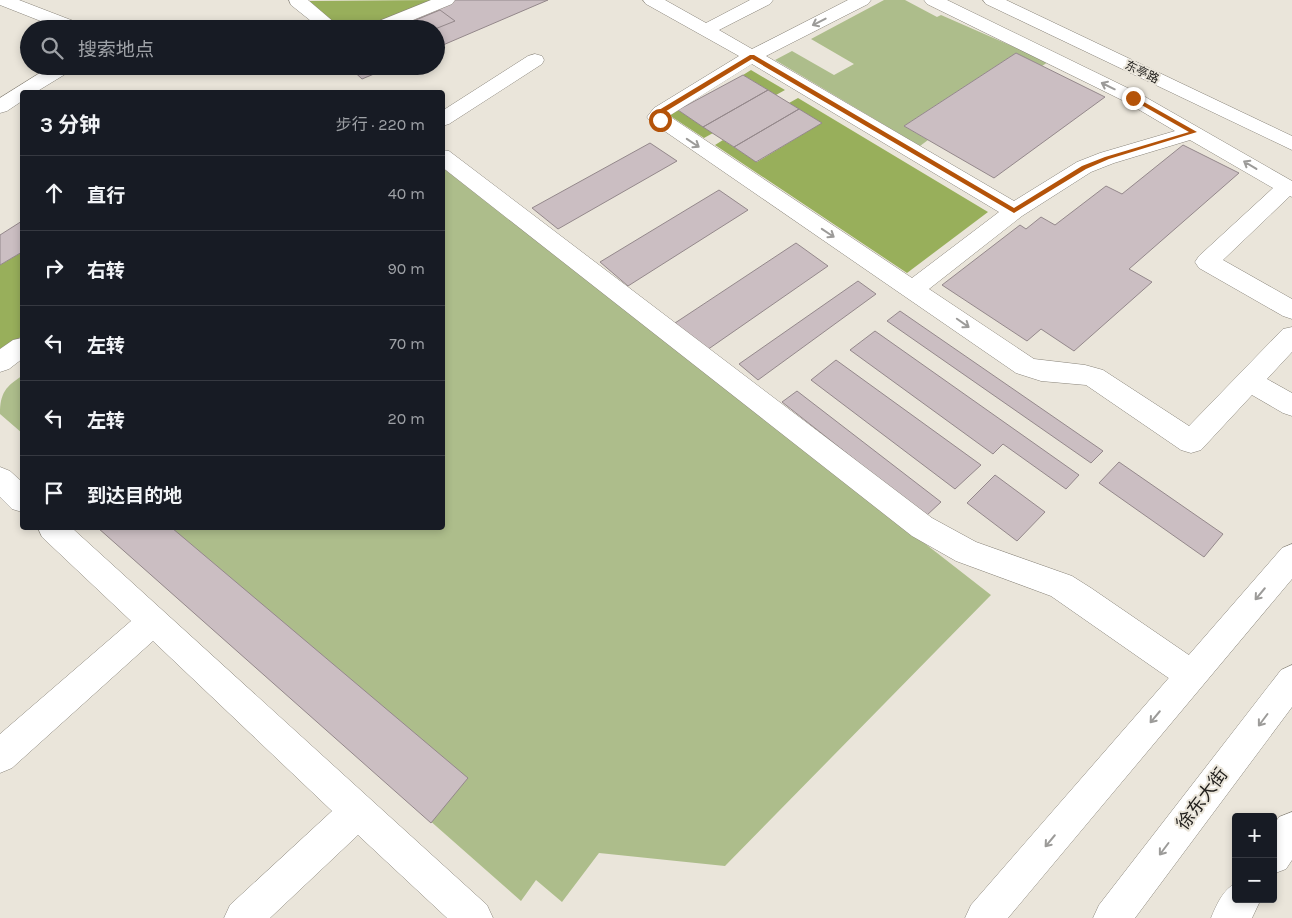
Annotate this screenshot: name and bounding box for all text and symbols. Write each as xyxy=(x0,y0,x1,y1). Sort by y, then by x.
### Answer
one-way arrow xyxy=(812,18,827,27)
search box xyxy=(20,20,445,75)
icon: search xyxy=(38,34,66,62)
text: 搜索地点 xyxy=(78,39,154,61)
street label: 东亭路 xyxy=(1123,58,1161,86)
one-way arrow xyxy=(1101,81,1116,90)
route end xyxy=(1122,87,1145,110)
route start xyxy=(649,109,672,132)
text: 3 分钟 xyxy=(40,113,100,137)
text: 步行 · 220 m xyxy=(336,115,425,134)
one-way arrow xyxy=(686,137,700,148)
one-way arrow xyxy=(1243,160,1257,170)
icon: ahead xyxy=(40,179,68,207)
text: 40 m xyxy=(388,184,425,203)
text: 直行 xyxy=(87,185,125,207)
one-way arrow xyxy=(821,227,835,238)
icon: right xyxy=(40,254,68,282)
text: 90 m xyxy=(387,259,425,278)
text: 右转 xyxy=(87,260,125,282)
one-way arrow xyxy=(956,318,970,328)
icon: left xyxy=(40,329,68,357)
text: 70 m xyxy=(389,334,425,353)
text: 左转 xyxy=(87,335,125,357)
icon: left xyxy=(40,404,68,432)
text: 20 m xyxy=(387,409,425,428)
text: 左转 xyxy=(87,410,125,432)
icon: arrive xyxy=(40,479,68,507)
text: 到达目的地 xyxy=(87,485,182,507)
one-way arrow xyxy=(1255,587,1266,600)
one-way arrow xyxy=(1149,711,1161,724)
one-way arrow xyxy=(1257,713,1268,726)
street label: 徐东大街 xyxy=(1172,764,1232,834)
map controls xyxy=(1232,813,1277,903)
button: + xyxy=(1232,813,1277,858)
one-way arrow xyxy=(1044,834,1055,847)
one-way arrow xyxy=(1159,842,1170,855)
button: − xyxy=(1232,858,1277,903)

